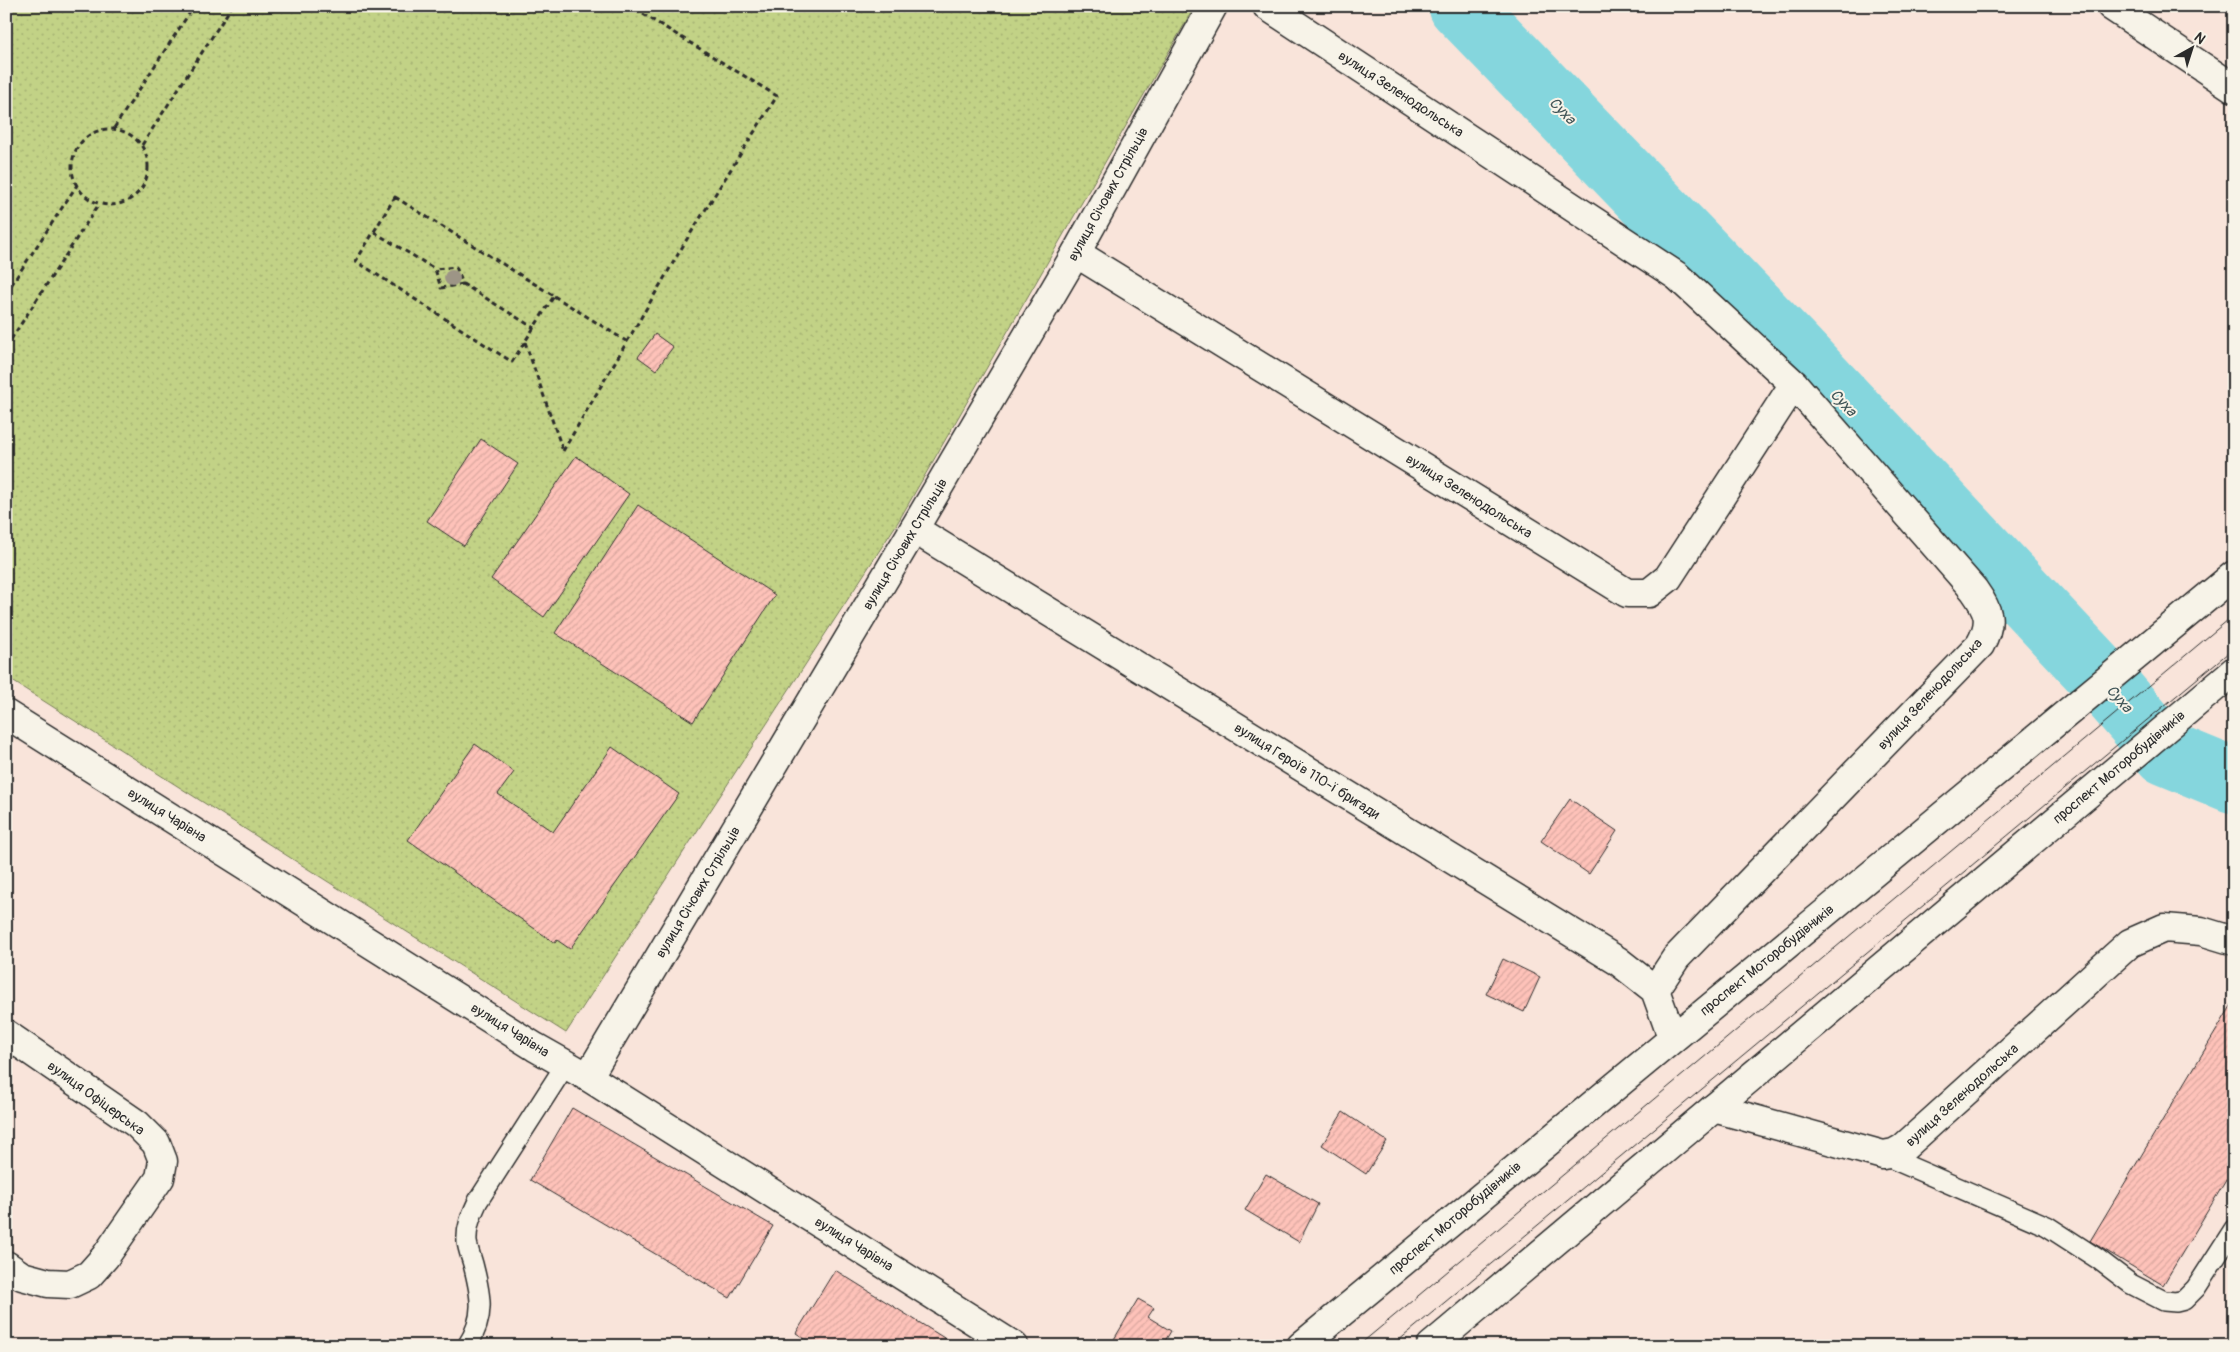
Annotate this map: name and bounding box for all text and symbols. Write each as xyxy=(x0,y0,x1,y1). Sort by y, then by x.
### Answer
north arrow xyxy=(2168,22,2218,72)
text: N xyxy=(2191,29,2209,48)
street label: вулиця Зеленодольська xyxy=(1335,47,1467,141)
water label: Суха xyxy=(1545,94,1580,129)
street label: вулиця Січових Стрільців xyxy=(1064,124,1152,264)
water label: Суха xyxy=(1826,385,1861,421)
street label: вулиця Зеленодольська xyxy=(1403,450,1535,542)
street label: вулиця Січових Стрільців xyxy=(859,475,951,613)
street label: вулиця Зеленодольська xyxy=(1874,635,1986,753)
water label: Суха xyxy=(2102,681,2137,717)
street label: проспект Моторобудівників xyxy=(2049,707,2189,827)
street label: вулиця Героїв 110-ї бригади xyxy=(1231,719,1383,823)
street label: вулиця Чарівна xyxy=(125,784,209,846)
street label: вулиця Січових Стрільців xyxy=(652,823,744,961)
street label: проспект Моторобудівників xyxy=(1697,901,1838,1019)
street label: вулиця Чарівна xyxy=(468,999,552,1061)
street label: вулиця Зеленодольська xyxy=(1902,1040,2022,1150)
street label: вулиця Офіцерська xyxy=(44,1057,148,1139)
street label: проспект Моторобудівників xyxy=(1385,1158,1525,1278)
street label: вулиця Чарівна xyxy=(812,1213,896,1275)

